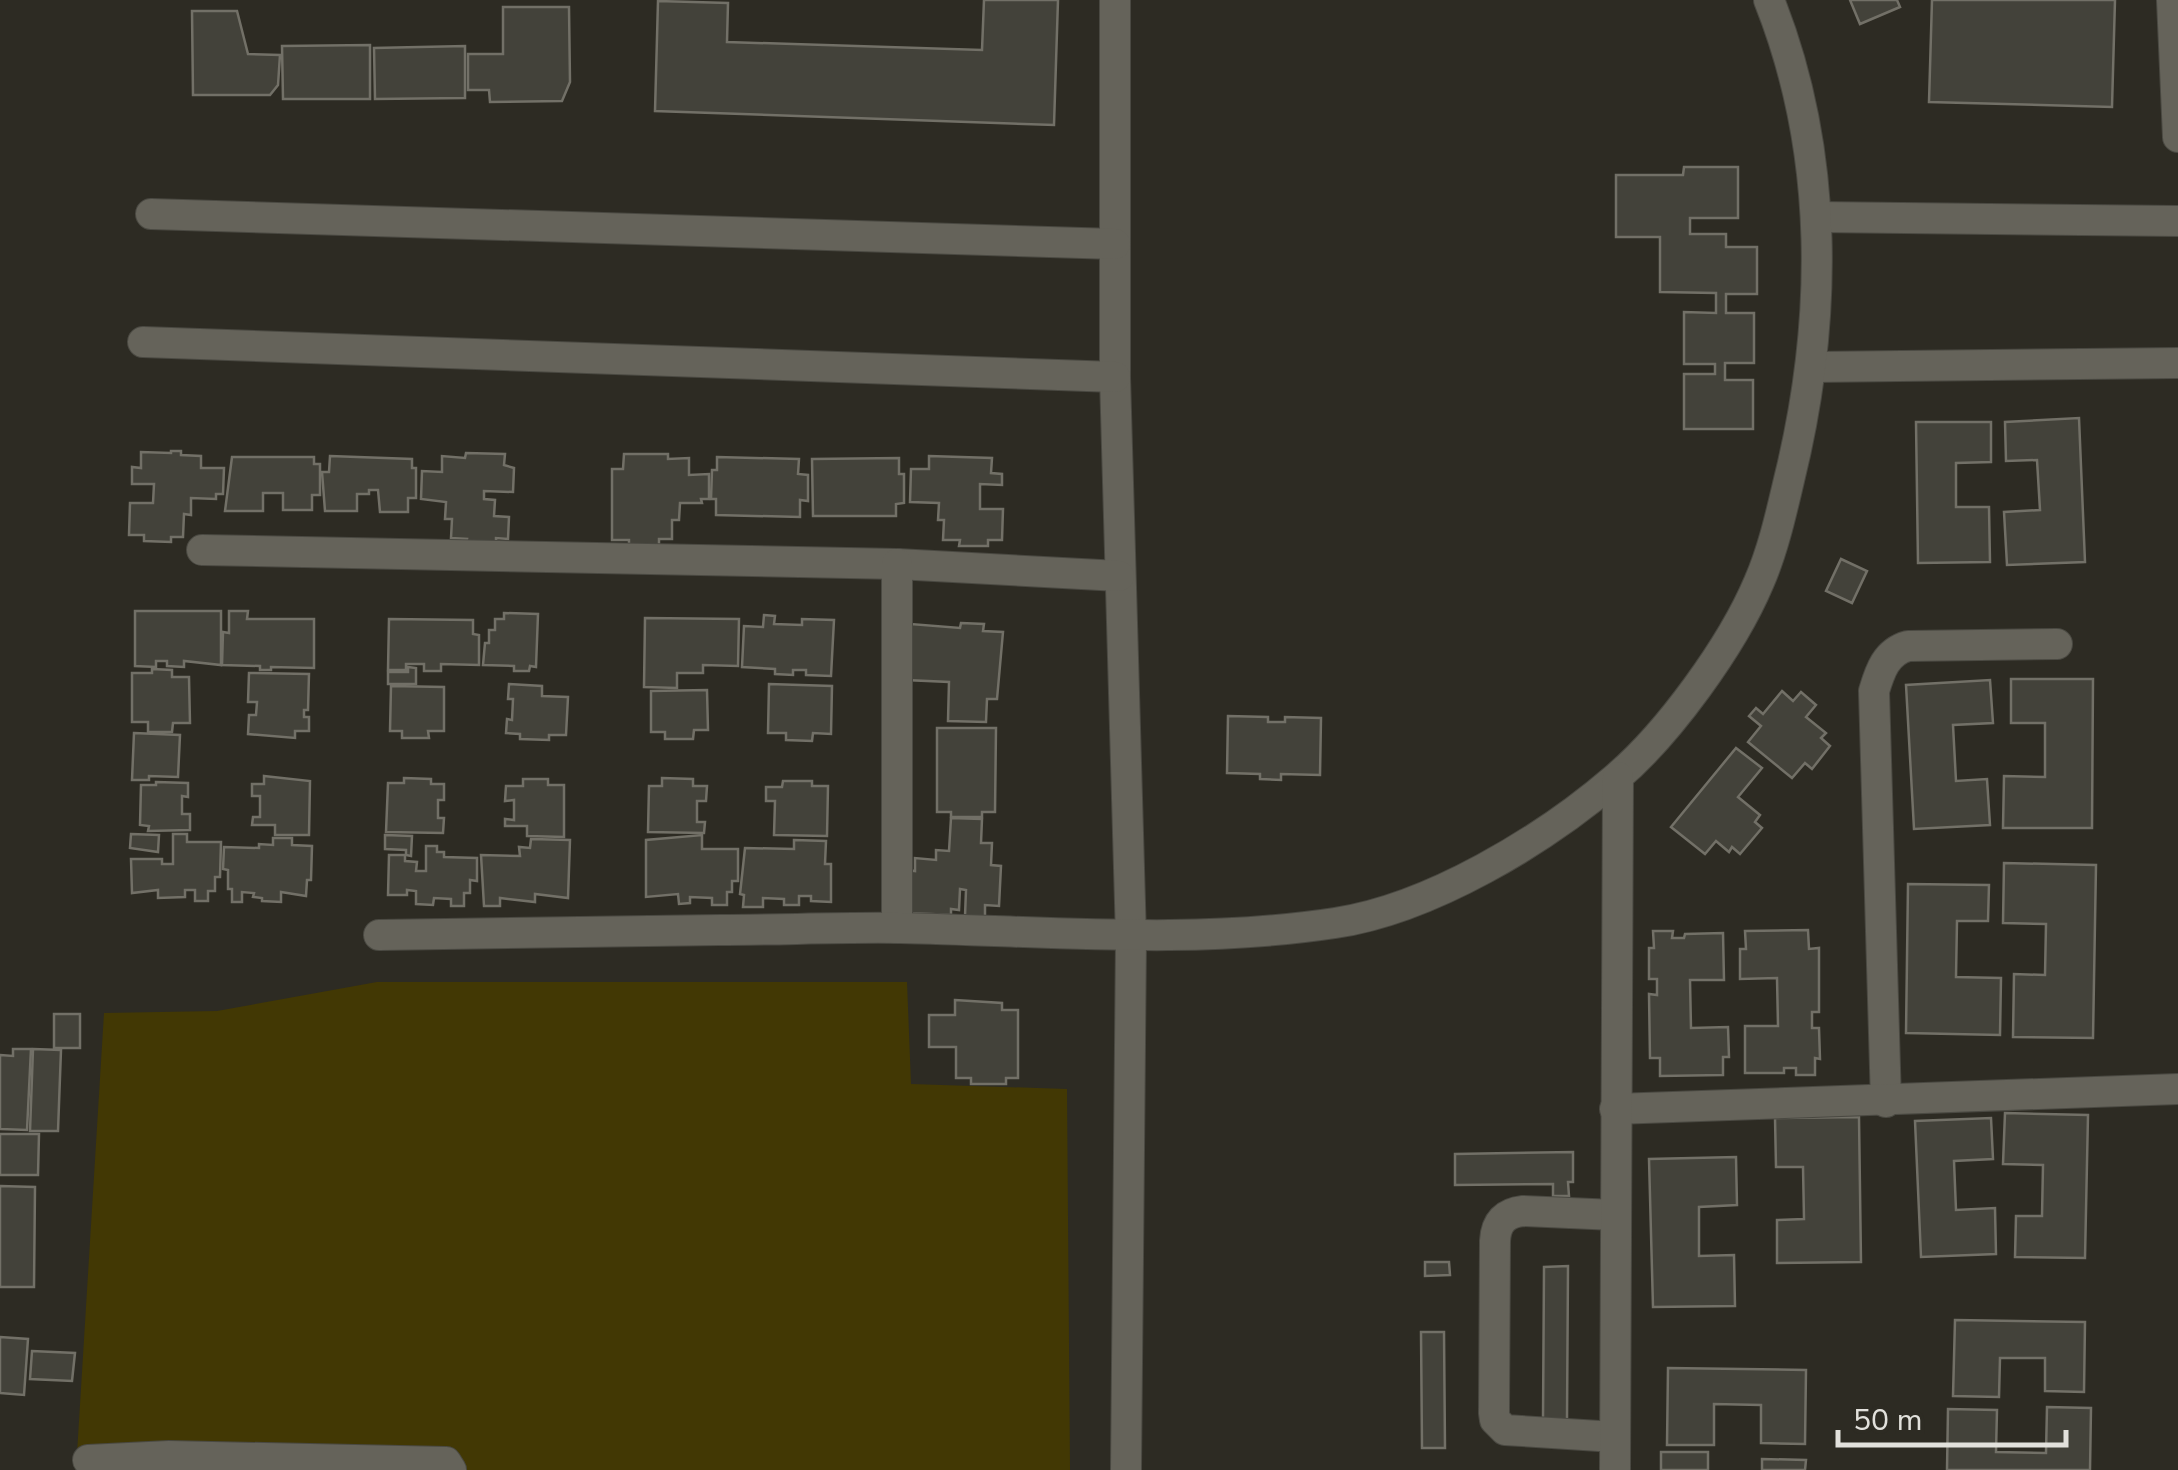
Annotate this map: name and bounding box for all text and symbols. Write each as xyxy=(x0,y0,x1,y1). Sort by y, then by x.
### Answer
scale bar xyxy=(1838,1385,2066,1447)
text: 50 m xyxy=(1853,1400,1922,1441)

